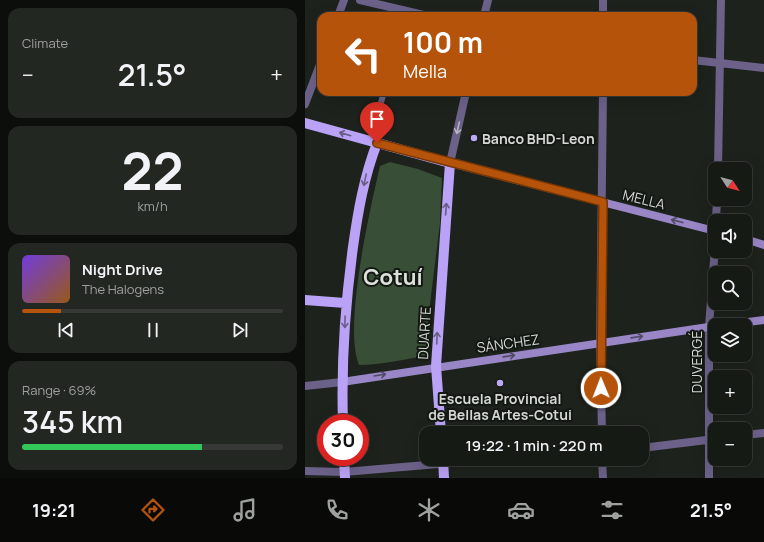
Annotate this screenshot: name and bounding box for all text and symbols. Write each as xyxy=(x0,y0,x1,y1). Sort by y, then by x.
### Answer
text: 100 m xyxy=(403,23,483,61)
icon: left xyxy=(337,28,389,80)
text: Climate xyxy=(22,34,68,52)
text: 21.5° xyxy=(118,54,186,95)
text: Mella xyxy=(403,59,447,83)
text: − xyxy=(22,60,34,90)
text: + xyxy=(270,60,283,90)
pin xyxy=(360,102,394,143)
icon: arrive xyxy=(366,108,388,130)
one-way arrow xyxy=(453,121,461,134)
place label: Banco BHD-Leon xyxy=(482,129,595,148)
one-way arrow xyxy=(339,130,352,137)
marker: Banco BHD-Leon xyxy=(469,133,479,143)
text: 22 xyxy=(122,135,183,206)
north arrow xyxy=(708,162,752,206)
map controls xyxy=(708,162,752,466)
one-way arrow xyxy=(361,173,369,186)
street label: MELLA xyxy=(621,185,667,213)
text: km/h xyxy=(137,197,168,215)
one-way arrow xyxy=(443,202,450,215)
button: sound xyxy=(708,214,752,258)
one-way arrow xyxy=(671,217,684,225)
text: Night Drive xyxy=(82,259,163,280)
district label: Cotuí xyxy=(363,262,423,292)
button: search xyxy=(708,266,752,310)
text: The Halogens xyxy=(82,280,164,298)
street label: DUARTE xyxy=(413,306,435,360)
one-way arrow xyxy=(341,315,348,328)
button: layers xyxy=(708,318,752,362)
icon: previous xyxy=(55,319,77,341)
icon: pause xyxy=(142,319,164,341)
icon: next xyxy=(229,319,251,341)
street label: SÁNCHEZ xyxy=(475,329,541,357)
street label: DUVERGÉ xyxy=(687,331,706,393)
one-way arrow xyxy=(434,332,441,345)
one-way arrow xyxy=(630,333,643,341)
one-way arrow xyxy=(502,352,515,360)
position arrow xyxy=(580,367,622,409)
button: + xyxy=(708,370,752,414)
one-way arrow xyxy=(373,371,386,379)
marker: Escuela Provincial de Bellas Artes-Cotui xyxy=(495,378,505,388)
text: Range · 69% xyxy=(22,381,96,399)
place label: Escuela Provincial de Bellas Artes-Cotui xyxy=(428,389,572,424)
text: 345 km xyxy=(22,401,123,442)
speed limit sign: 30 xyxy=(317,414,369,466)
button: − xyxy=(708,422,752,466)
text: 19:22 · 1 min · 220 m xyxy=(465,435,603,456)
icon: directions xyxy=(139,496,167,524)
icon: music xyxy=(231,496,259,524)
icon: phone xyxy=(323,496,351,524)
icon: climate xyxy=(415,496,443,524)
icon: car xyxy=(507,496,535,524)
icon: filters xyxy=(598,496,626,524)
text: 19:21 xyxy=(32,498,76,522)
text: 21.5° xyxy=(690,498,732,522)

